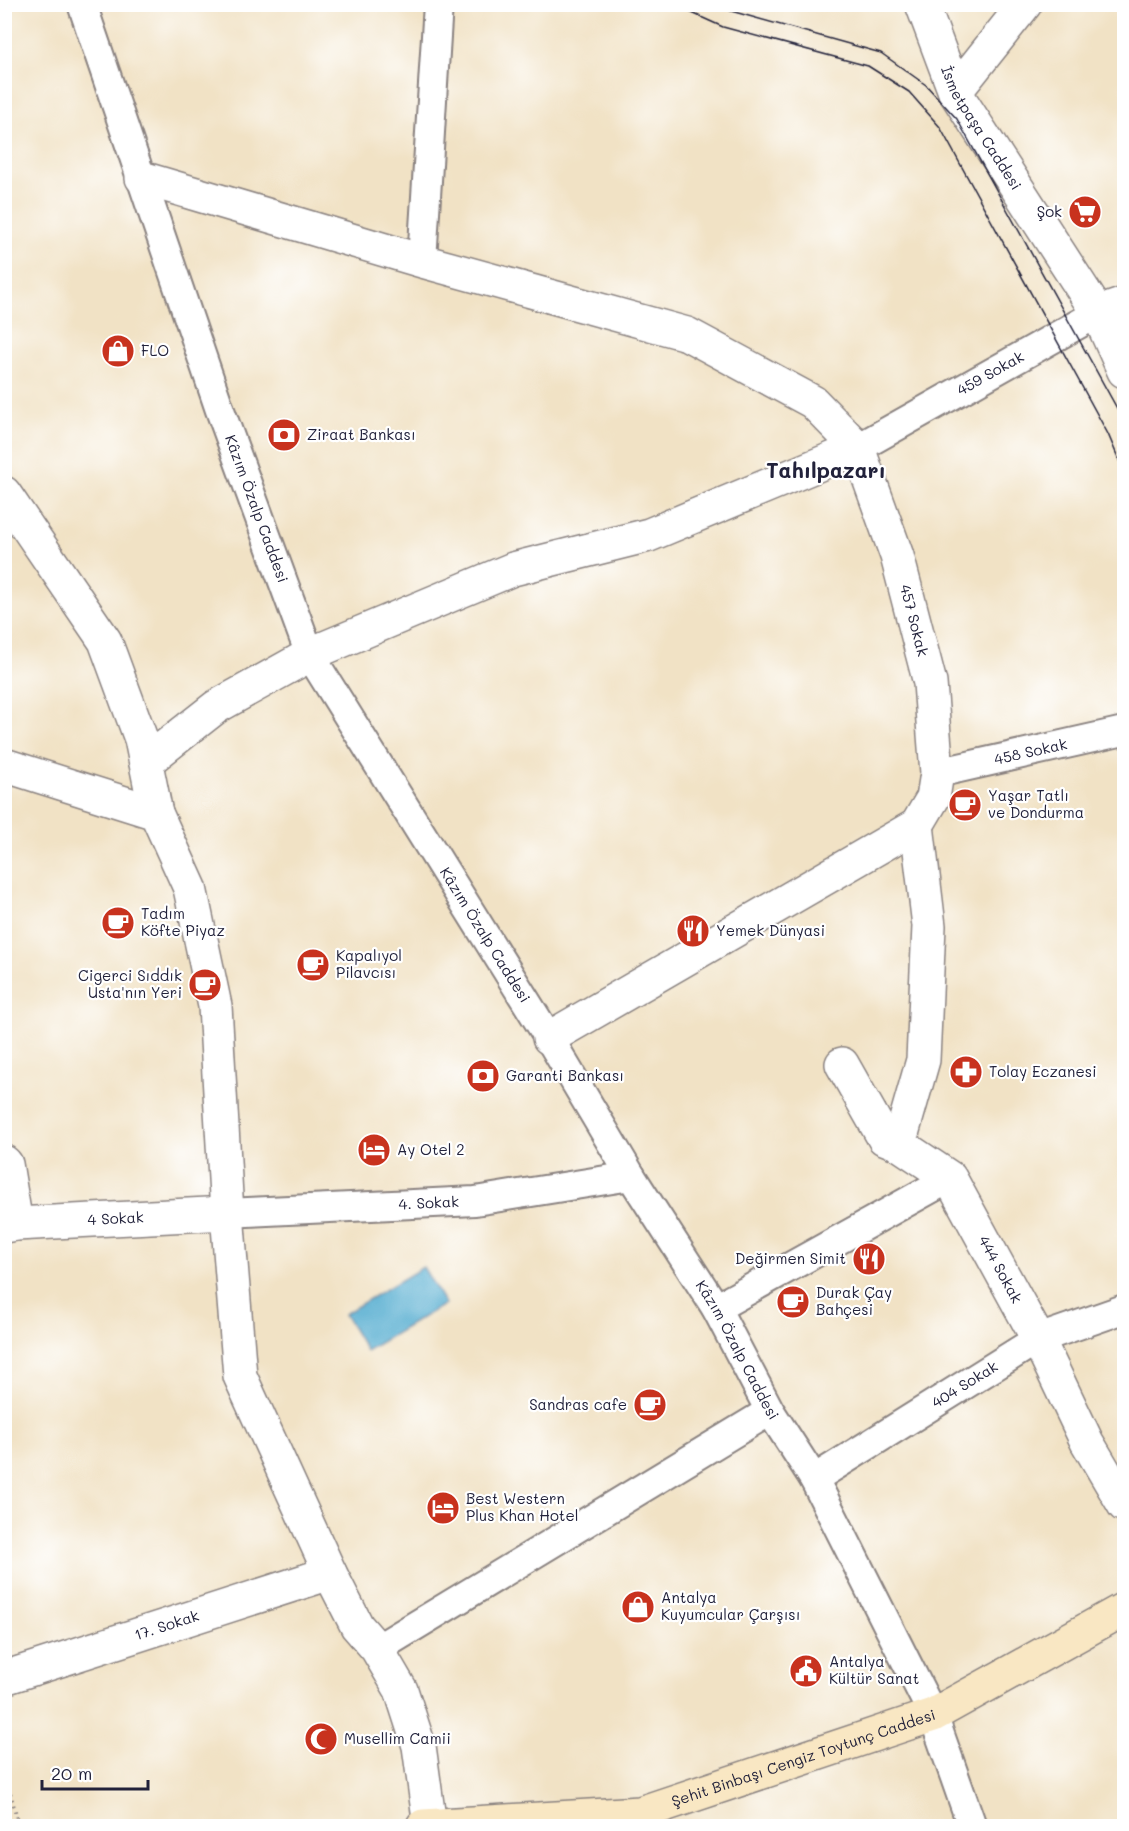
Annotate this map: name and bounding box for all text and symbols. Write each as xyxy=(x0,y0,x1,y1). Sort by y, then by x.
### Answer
street label: İsmetpaşa Caddesi xyxy=(937,63,1027,194)
supermarket icon: Şok xyxy=(1067,194,1103,230)
place label: Şok xyxy=(1037,201,1062,221)
shop icon: FLO xyxy=(100,333,136,369)
place label: FLO xyxy=(141,340,169,360)
street label: 459 Sokak xyxy=(953,346,1027,399)
bank icon: Ziraat Bankası xyxy=(266,417,302,453)
place label: Ziraat Bankası xyxy=(307,424,416,444)
street label: Kâzım Özalp Caddesi xyxy=(221,432,293,585)
district label: Tahılpazarı xyxy=(766,456,886,483)
street label: 457 Sokak xyxy=(896,582,934,658)
street label: 458 Sokak xyxy=(992,733,1069,769)
place label: Yaşar Tatlı ve Dondurma xyxy=(988,785,1084,822)
cafe icon: Yaşar Tatlı ve Dondurma xyxy=(947,787,983,823)
street label: Kâzım Özalp Caddesi xyxy=(436,863,535,1006)
place label: Tadım Köfte Piyaz xyxy=(141,903,225,940)
cafe icon: Tadım Köfte Piyaz xyxy=(100,905,136,941)
restaurant icon: Yemek Dünyasi xyxy=(675,913,711,949)
place label: Yemek Dünyasi xyxy=(716,920,825,940)
place label: Kapalıyol Pilavcısı xyxy=(336,945,402,982)
cafe icon: Kapalıyol Pilavcısı xyxy=(295,947,331,983)
place label: Cigerci Sıddık Usta'nın Yeri xyxy=(78,965,182,1002)
cafe icon: Cigerci Sıddık Usta'nın Yeri xyxy=(187,967,223,1003)
pharmacy icon: Tolay Eczanesi xyxy=(948,1054,984,1090)
bank icon: Garanti Bankası xyxy=(465,1058,501,1094)
place label: Tolay Eczanesi xyxy=(989,1061,1097,1081)
place label: Garanti Bankası xyxy=(506,1065,624,1085)
hotel icon: Ay Otel 2 xyxy=(356,1132,392,1168)
place label: Ay Otel 2 xyxy=(397,1139,465,1159)
street label: 4. Sokak xyxy=(398,1191,460,1214)
street label: 4 Sokak xyxy=(87,1206,144,1229)
street label: 444 Sokak xyxy=(974,1232,1027,1306)
restaurant icon: Değirmen Simit xyxy=(851,1241,887,1277)
place label: Değirmen Simit xyxy=(735,1248,846,1268)
street label: Kâzım Özalp Caddesi xyxy=(692,1276,784,1423)
place label: Durak Çay Bahçesi xyxy=(816,1282,892,1319)
cafe icon: Durak Çay Bahçesi xyxy=(775,1284,811,1320)
street label: 404 Sokak xyxy=(928,1356,1001,1412)
cafe icon: Sandras cafe xyxy=(632,1387,668,1423)
place label: Sandras cafe xyxy=(529,1394,627,1414)
place label: Best Western Plus Khan Hotel xyxy=(466,1488,579,1525)
hotel icon: Best Western Plus Khan Hotel xyxy=(425,1490,461,1526)
place label: Antalya Kuyumcular Çarşısı xyxy=(661,1587,800,1624)
shop icon: Antalya Kuyumcular Çarşısı xyxy=(620,1589,656,1625)
street label: 17. Sokak xyxy=(132,1605,201,1644)
place label: Antalya Kültür Sanat xyxy=(829,1651,919,1688)
public building icon: Antalya Kültür Sanat xyxy=(788,1653,824,1689)
street label: Şehit Binbaşı Cengiz Toytunç Caddesi xyxy=(669,1704,938,1811)
mosque icon: Musellim Camii xyxy=(303,1721,339,1757)
place label: Musellim Camii xyxy=(344,1728,451,1748)
scale bar xyxy=(42,1753,148,1791)
text: 20 m xyxy=(51,1761,92,1785)

